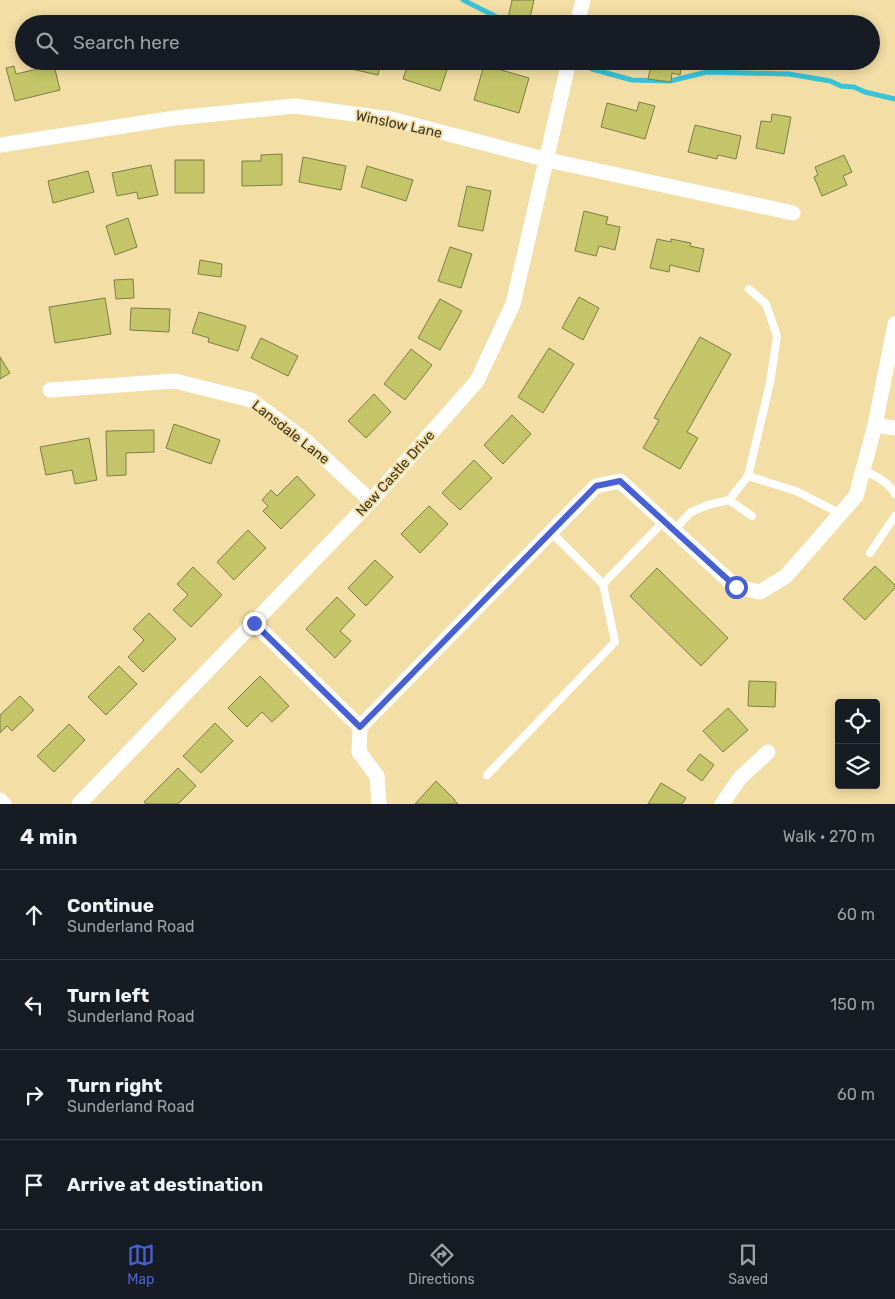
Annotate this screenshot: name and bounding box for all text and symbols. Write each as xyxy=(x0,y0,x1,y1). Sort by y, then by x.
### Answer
search box xyxy=(15,15,880,70)
icon: search xyxy=(33,29,61,57)
text: Search here xyxy=(73,31,180,54)
street label: Winslow Lane xyxy=(354,107,444,142)
street label: Lansdale Lane xyxy=(248,397,333,468)
street label: New Castle Drive xyxy=(352,427,439,520)
route start xyxy=(725,576,748,599)
route end xyxy=(243,612,266,635)
map controls xyxy=(835,699,880,789)
button: locate xyxy=(835,699,880,744)
button: layers xyxy=(835,744,880,789)
text: 4 min xyxy=(20,824,78,849)
text: Walk · 270 m xyxy=(783,827,875,846)
text: Continue xyxy=(67,894,154,917)
icon: ahead xyxy=(20,901,48,929)
text: 60 m xyxy=(837,905,875,924)
text: Sunderland Road xyxy=(67,917,195,936)
text: Turn left xyxy=(67,984,149,1007)
icon: left xyxy=(20,991,48,1019)
text: 150 m xyxy=(830,995,875,1014)
text: Sunderland Road xyxy=(67,1007,195,1026)
text: Turn right xyxy=(67,1074,162,1097)
icon: right xyxy=(20,1081,48,1109)
text: 60 m xyxy=(837,1085,875,1104)
text: Sunderland Road xyxy=(67,1097,195,1116)
icon: arrive xyxy=(20,1171,48,1199)
text: Arrive at destination xyxy=(67,1173,263,1196)
tab: Map xyxy=(127,1241,155,1288)
tab: Directions xyxy=(408,1241,475,1288)
tab: Saved xyxy=(728,1241,768,1288)

